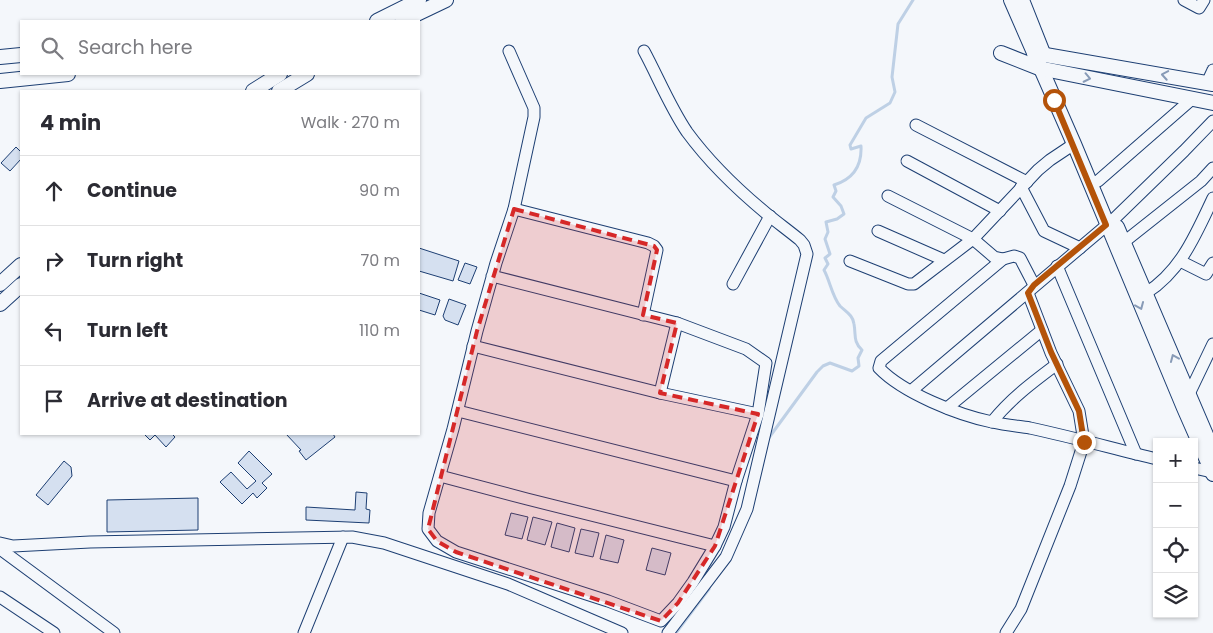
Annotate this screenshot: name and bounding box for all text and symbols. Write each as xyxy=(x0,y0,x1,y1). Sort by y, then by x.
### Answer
search box xyxy=(20,20,420,75)
icon: search xyxy=(38,34,66,62)
text: Search here xyxy=(78,34,192,61)
one-way arrow xyxy=(1161,71,1169,81)
one-way arrow xyxy=(1083,72,1091,82)
route start xyxy=(1043,89,1066,112)
text: 4 min xyxy=(40,108,101,137)
text: Walk · 270 m xyxy=(301,111,400,134)
icon: ahead xyxy=(40,177,68,205)
text: Continue xyxy=(87,177,177,204)
text: 90 m xyxy=(359,179,400,202)
icon: right xyxy=(40,247,68,275)
text: Turn right xyxy=(87,247,183,274)
text: 70 m xyxy=(360,249,400,272)
one-way arrow xyxy=(1134,301,1145,310)
icon: left xyxy=(40,317,68,345)
text: Turn left xyxy=(87,317,168,344)
text: 110 m xyxy=(359,319,400,342)
one-way arrow xyxy=(1170,354,1181,363)
icon: arrive xyxy=(40,387,68,415)
text: Arrive at destination xyxy=(87,387,288,414)
route end xyxy=(1073,431,1096,454)
map controls xyxy=(1153,438,1198,618)
button: + xyxy=(1153,438,1198,483)
button: − xyxy=(1153,483,1198,528)
button: locate xyxy=(1153,528,1198,573)
button: layers xyxy=(1153,573,1198,618)

